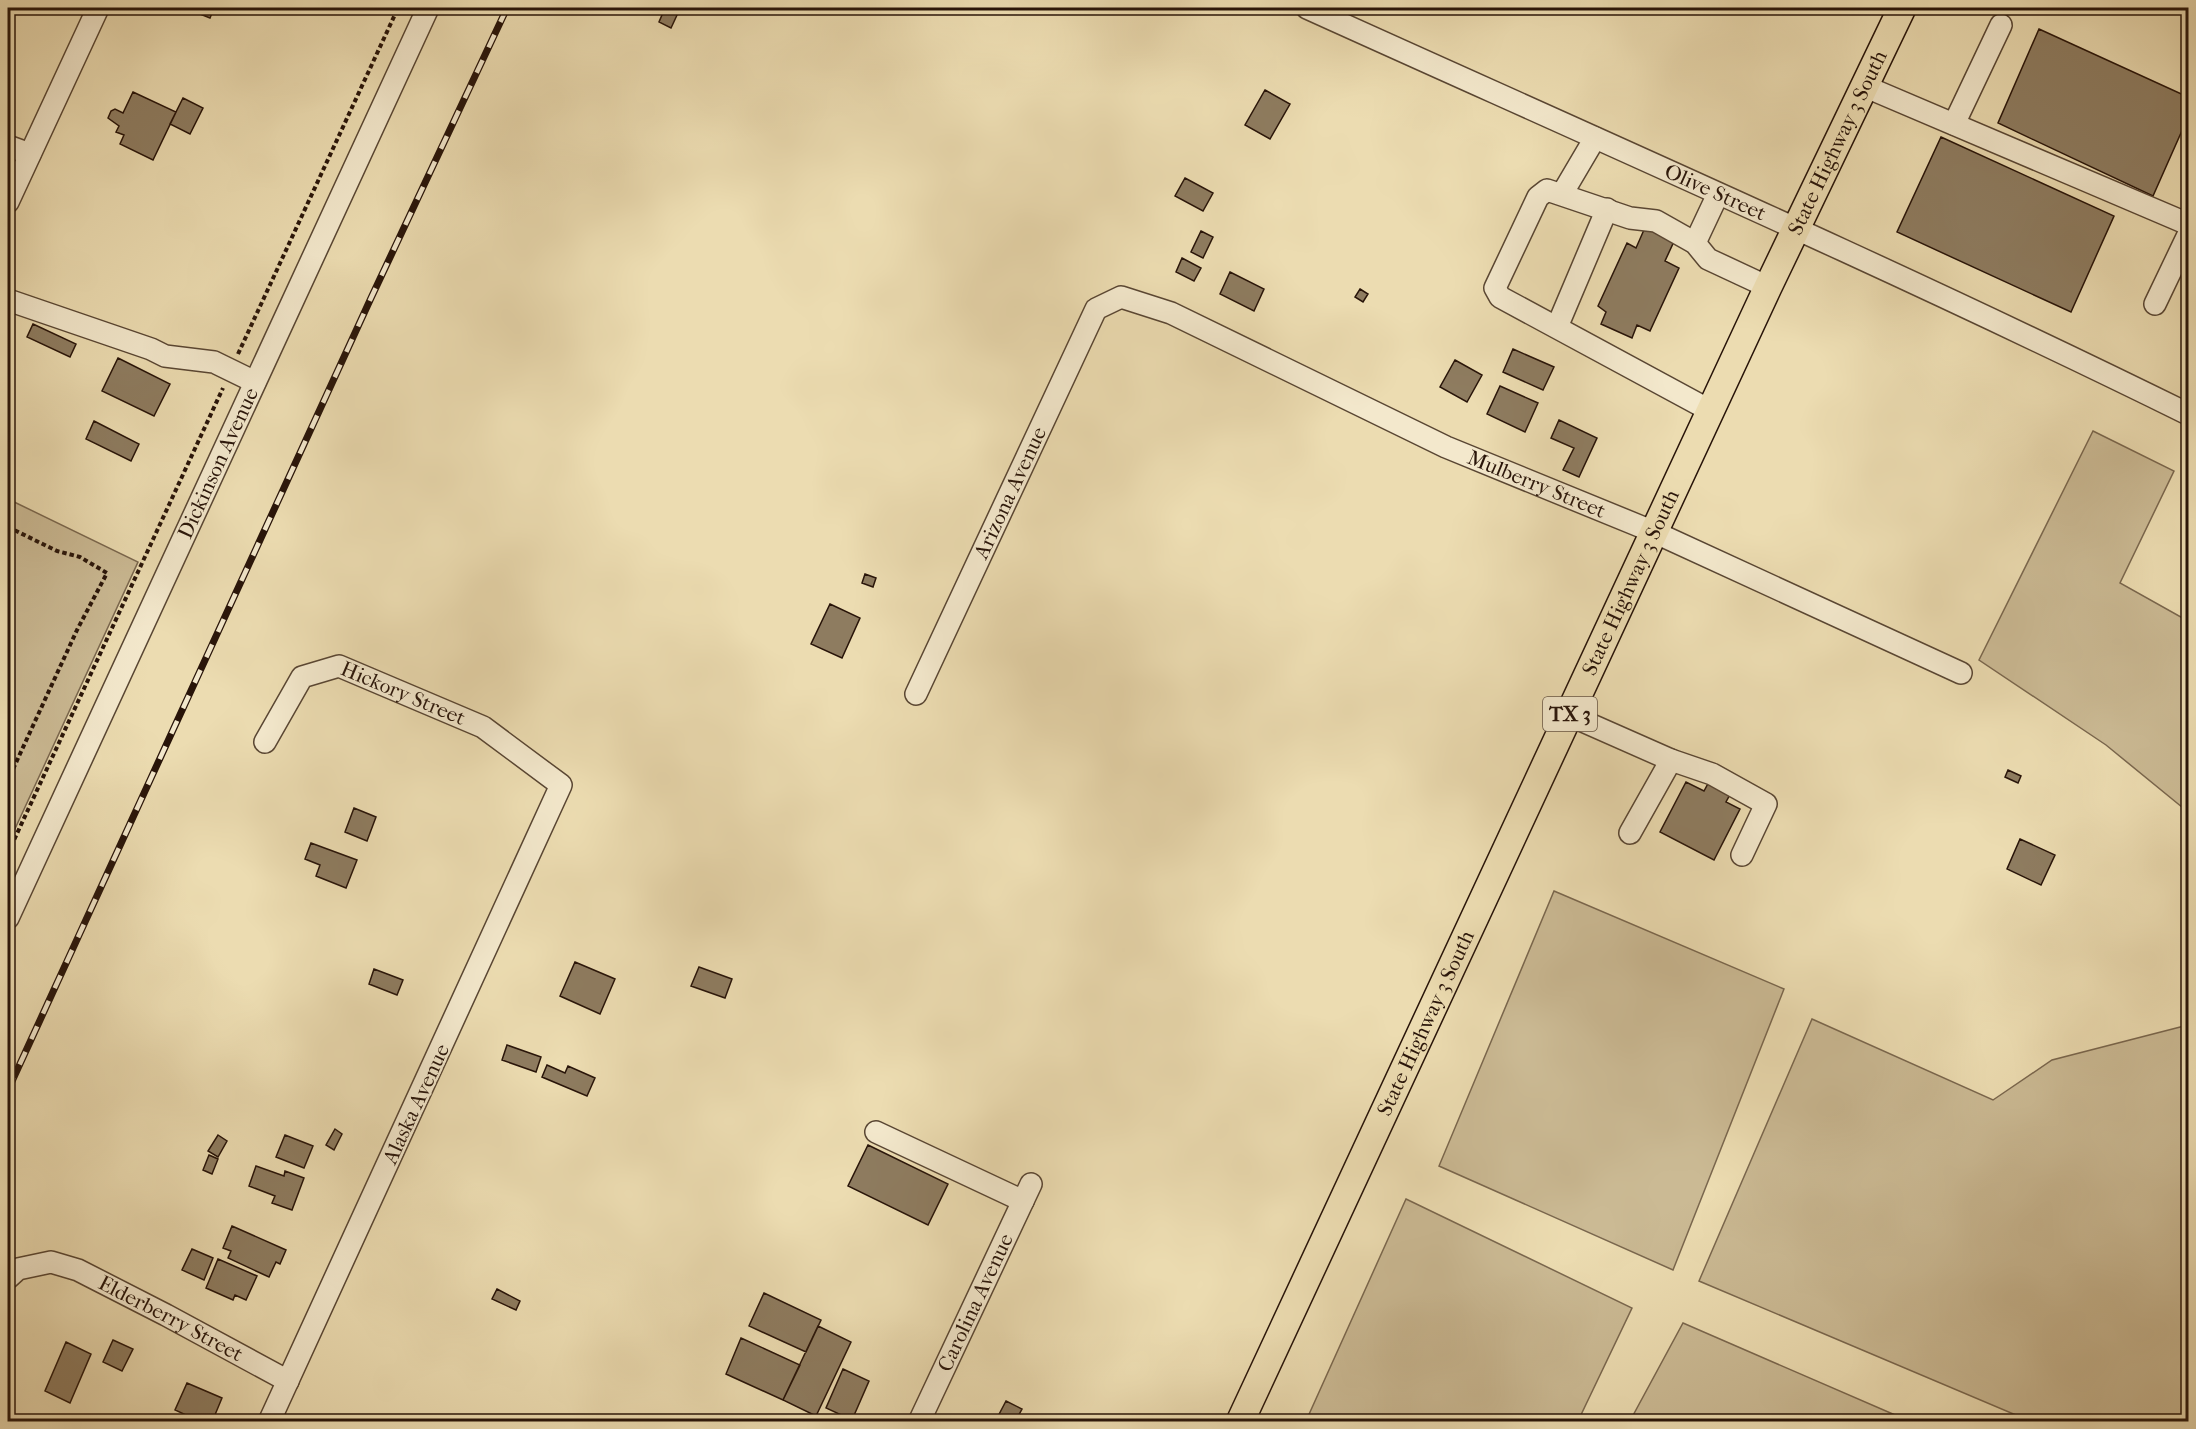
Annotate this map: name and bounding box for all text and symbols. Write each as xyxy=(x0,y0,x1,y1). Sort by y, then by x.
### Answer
street label: State Highway 3 South xyxy=(1783,46,1892,239)
street label: Olive Street xyxy=(1661,159,1770,226)
street label: Dickinson Avenue xyxy=(173,384,263,542)
street label: Arizona Avenue xyxy=(968,423,1051,564)
street label: Mulberry Street xyxy=(1464,445,1610,523)
street label: State Highway 3 South xyxy=(1577,486,1684,679)
street label: Hickory Street xyxy=(337,656,469,730)
road number: TX 3 xyxy=(1543,697,1597,731)
street label: State Highway 3 South xyxy=(1372,926,1479,1120)
street label: Alaska Avenue xyxy=(377,1040,454,1169)
street label: Carolina Avenue xyxy=(933,1230,1018,1375)
street label: Elderberry Street xyxy=(95,1271,247,1367)

